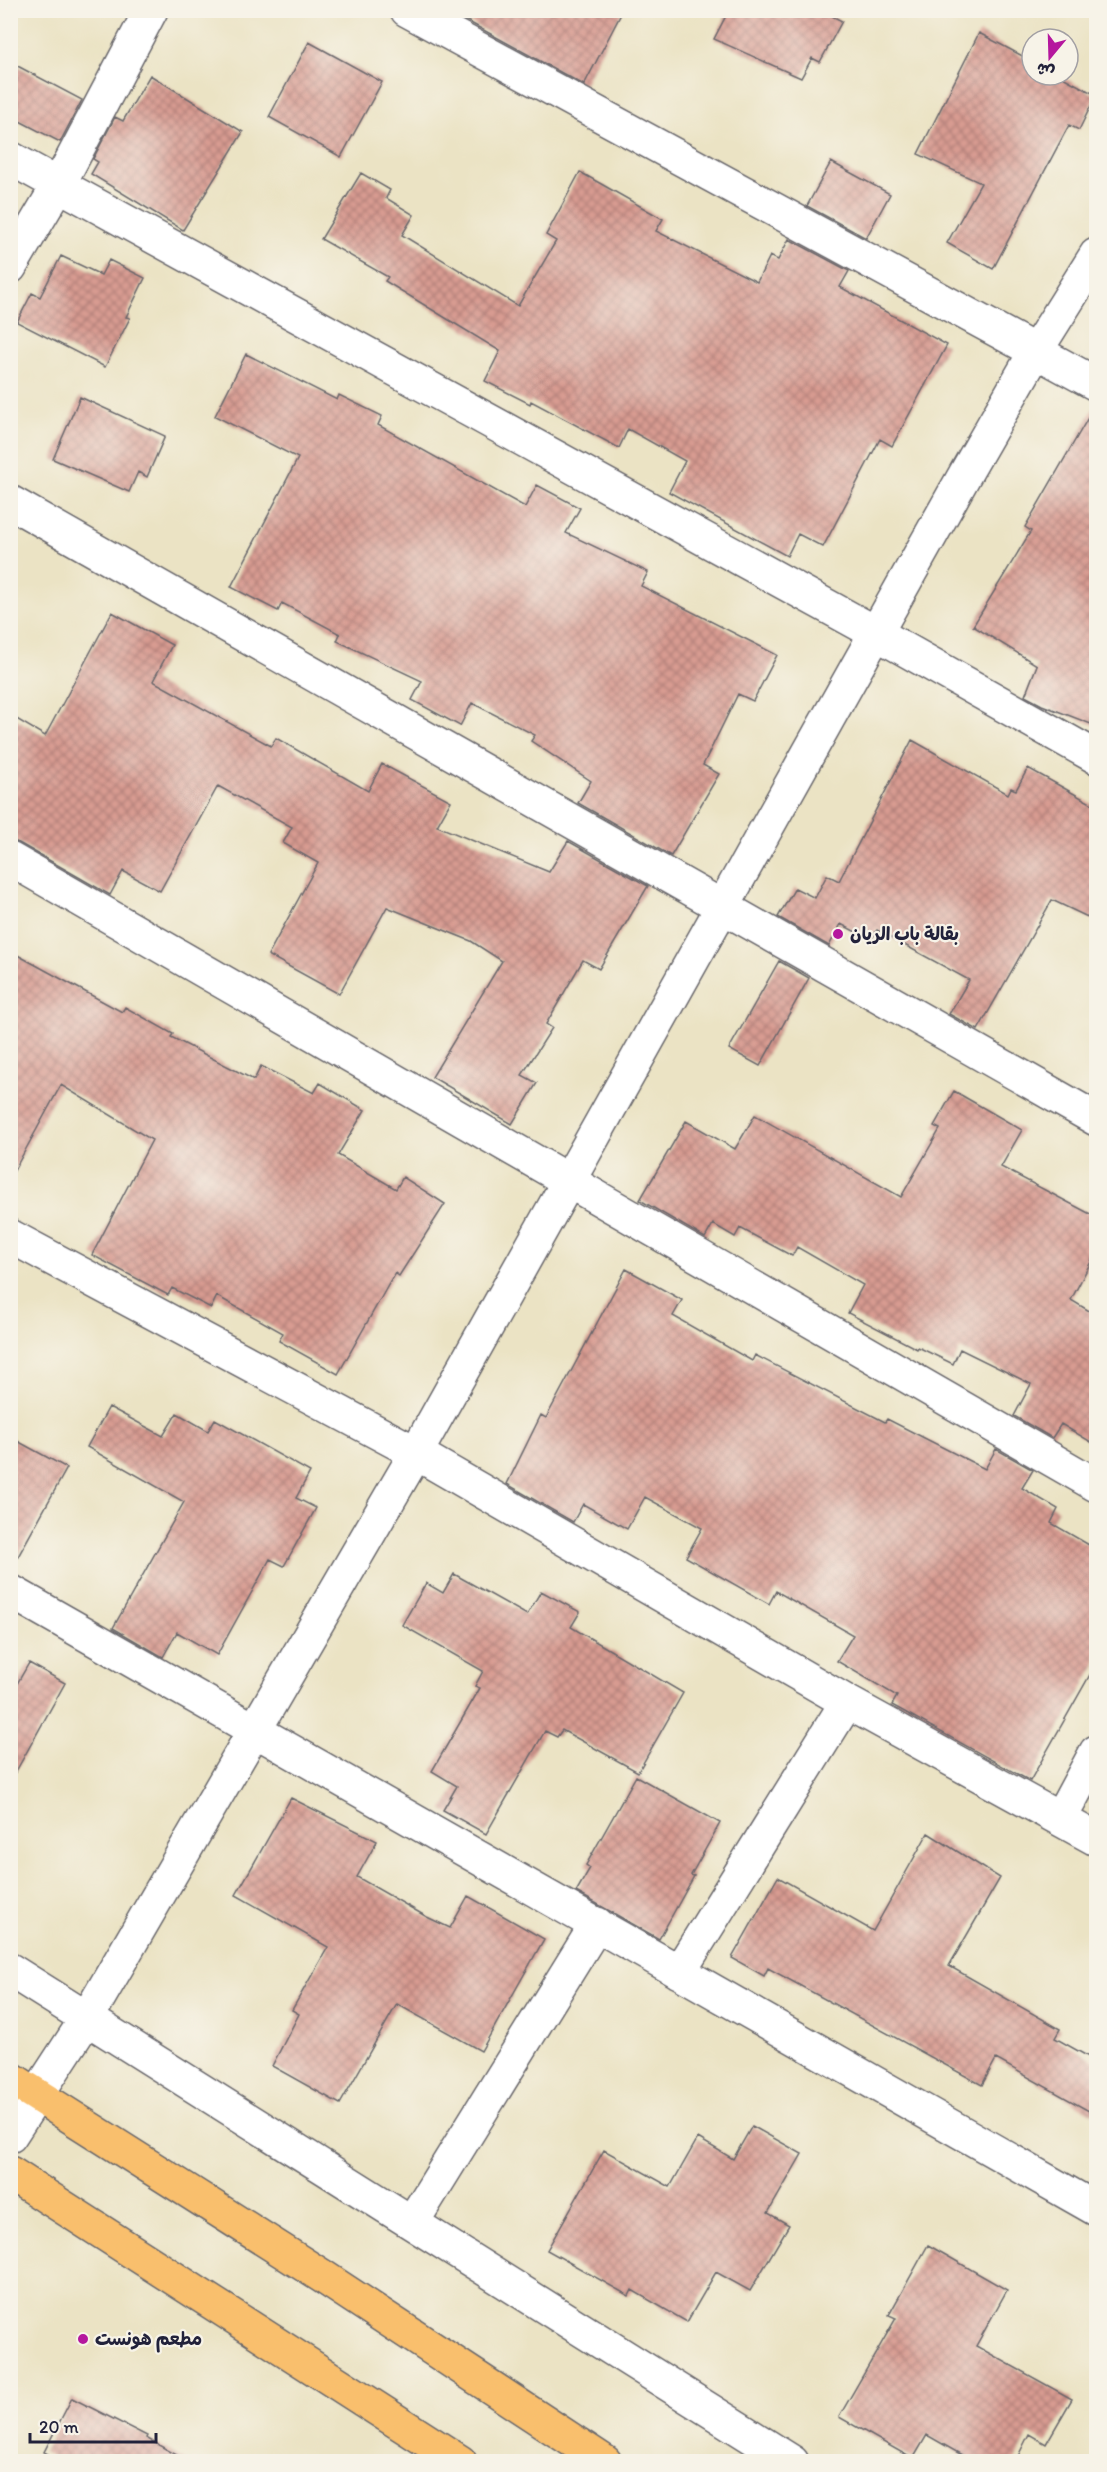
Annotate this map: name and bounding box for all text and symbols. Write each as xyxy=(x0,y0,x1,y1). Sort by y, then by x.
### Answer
north arrow xyxy=(1020,27,1080,87)
text: ش xyxy=(1034,59,1057,83)
place label: بقالة باب الريان xyxy=(850,923,959,945)
marker: بقالة باب الريان xyxy=(831,927,845,941)
place label: مطعم هونست xyxy=(95,2328,202,2353)
marker: مطعم هونست xyxy=(76,2332,90,2346)
scale bar xyxy=(30,2406,156,2444)
text: 20 m xyxy=(39,2416,79,2438)

